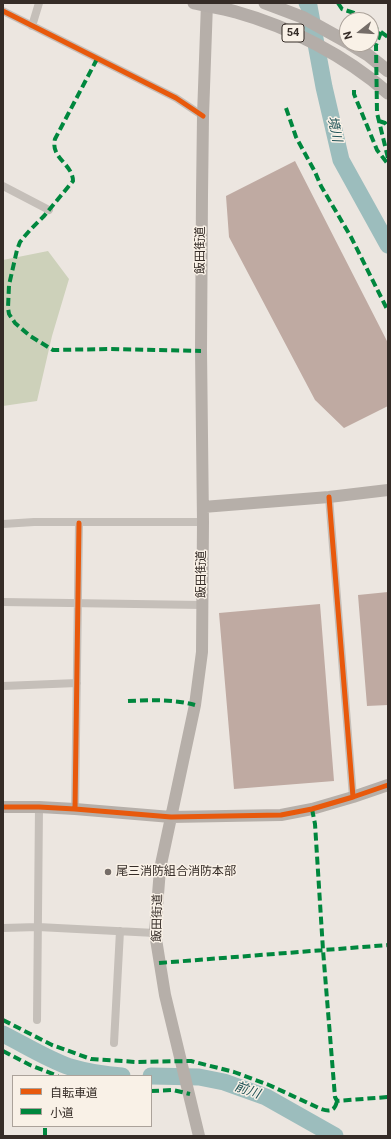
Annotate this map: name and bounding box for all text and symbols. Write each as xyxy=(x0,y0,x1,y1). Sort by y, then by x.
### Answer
north arrow xyxy=(339,12,379,52)
road number: 54 xyxy=(282,24,304,42)
text: N xyxy=(341,30,355,41)
water label: 境川 xyxy=(324,115,344,143)
street label: 飯田街道 xyxy=(194,226,208,274)
street label: 飯田街道 xyxy=(195,550,209,598)
place label: 尾三消防組合消防本部 xyxy=(116,865,236,879)
marker: 尾三消防組合消防本部 xyxy=(103,867,113,877)
street label: 飯田街道 xyxy=(150,894,166,942)
legend xyxy=(12,1075,152,1127)
water label: 前川 xyxy=(232,1079,262,1103)
text: 自転車道 xyxy=(50,1086,98,1100)
text: 小道 xyxy=(50,1106,74,1120)

